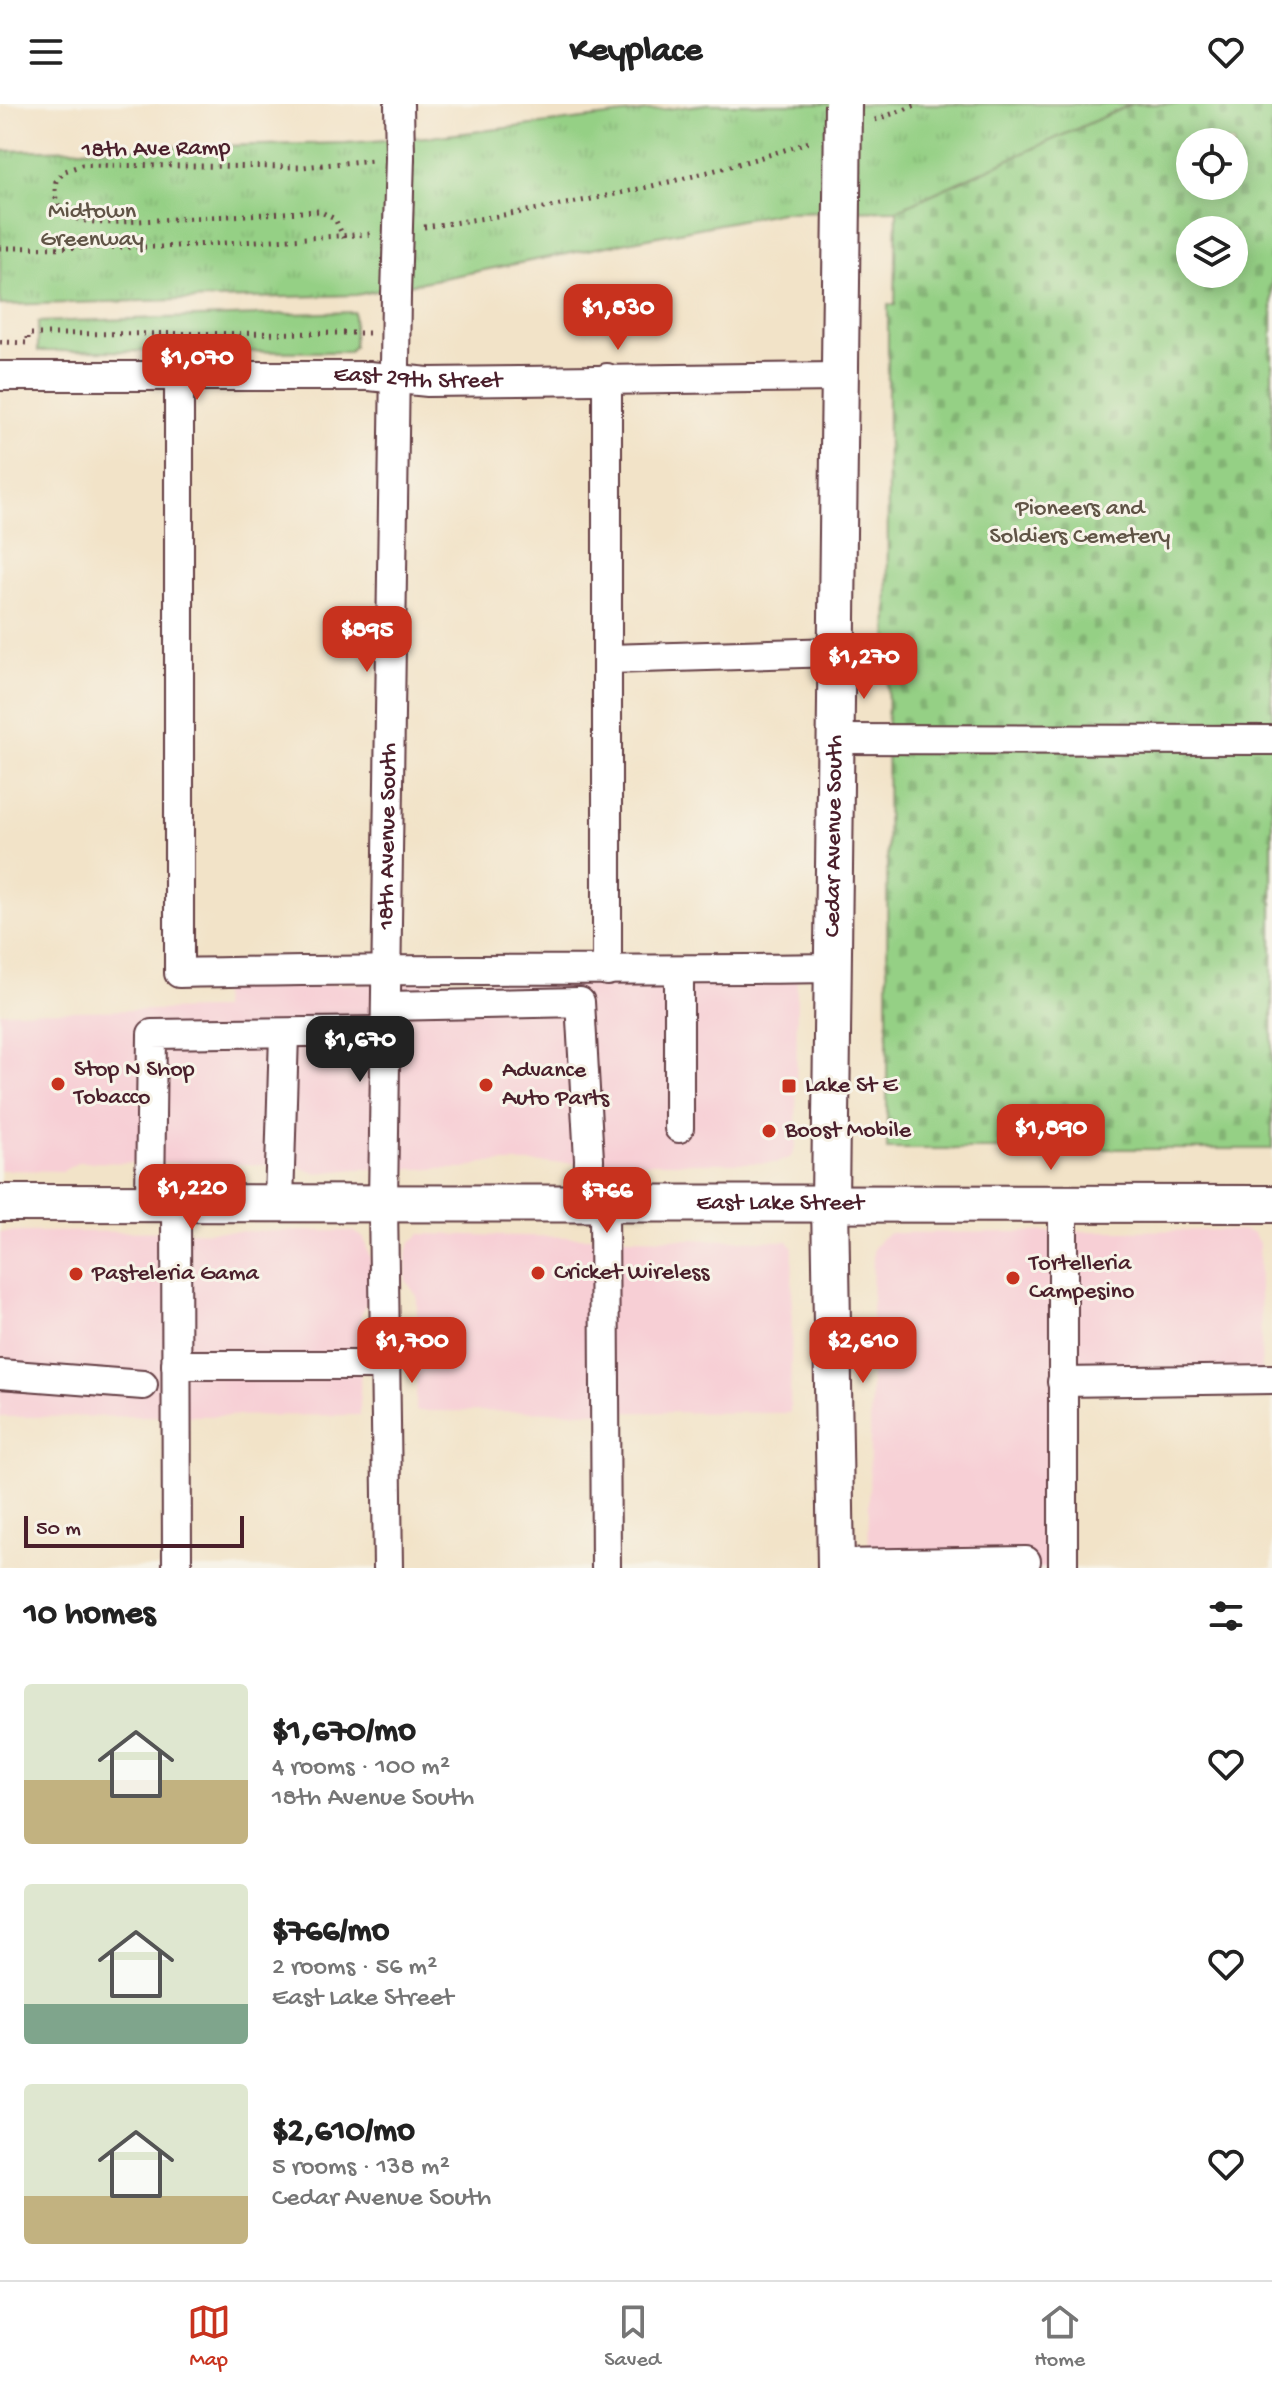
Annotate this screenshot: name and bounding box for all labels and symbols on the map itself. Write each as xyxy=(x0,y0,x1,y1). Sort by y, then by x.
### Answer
street label: 18th Ave Ramp xyxy=(80,134,231,166)
park label: Midtown Greenway xyxy=(40,198,144,255)
pin: $1,830 xyxy=(553,284,683,352)
pin: $1,070 xyxy=(132,334,262,402)
street label: East 29th Street xyxy=(334,362,504,397)
park label: Pioneers and Soldiers Cemetery xyxy=(990,495,1171,552)
pin: $895 xyxy=(320,606,414,674)
pin: $1,270 xyxy=(799,633,929,701)
street label: Cedar Avenue South xyxy=(819,735,850,937)
street label: 18th Avenue South xyxy=(372,742,404,931)
pin: $1,670 xyxy=(295,1016,425,1084)
place label: Stop N Shop Tobacco xyxy=(72,1056,195,1113)
place label: Advance Auto Parts xyxy=(502,1057,610,1114)
place label: Lake St E xyxy=(805,1072,898,1101)
marker: Stop N Shop Tobacco xyxy=(49,1075,67,1093)
marker: Advance Auto Parts xyxy=(477,1076,495,1094)
marker: Lake St E xyxy=(780,1077,798,1095)
pin: $1,890 xyxy=(986,1104,1116,1172)
place label: Boost Mobile xyxy=(784,1117,912,1146)
marker: Boost Mobile xyxy=(760,1122,778,1140)
pin: $1,220 xyxy=(127,1164,257,1232)
pin: $766 xyxy=(560,1167,654,1235)
street label: East Lake Street xyxy=(696,1189,866,1218)
place label: Tortelleria Campesino xyxy=(1027,1250,1134,1307)
place label: Cricket Wireless xyxy=(554,1259,710,1288)
place label: Pasteleria Gama xyxy=(91,1260,259,1289)
marker: Cricket Wireless xyxy=(529,1264,547,1282)
marker: Pasteleria Gama xyxy=(67,1265,85,1283)
marker: Tortelleria Campesino xyxy=(1004,1269,1022,1287)
pin: $1,700 xyxy=(347,1317,477,1385)
pin: $2,610 xyxy=(798,1317,928,1385)
scale bar xyxy=(24,1512,244,1548)

